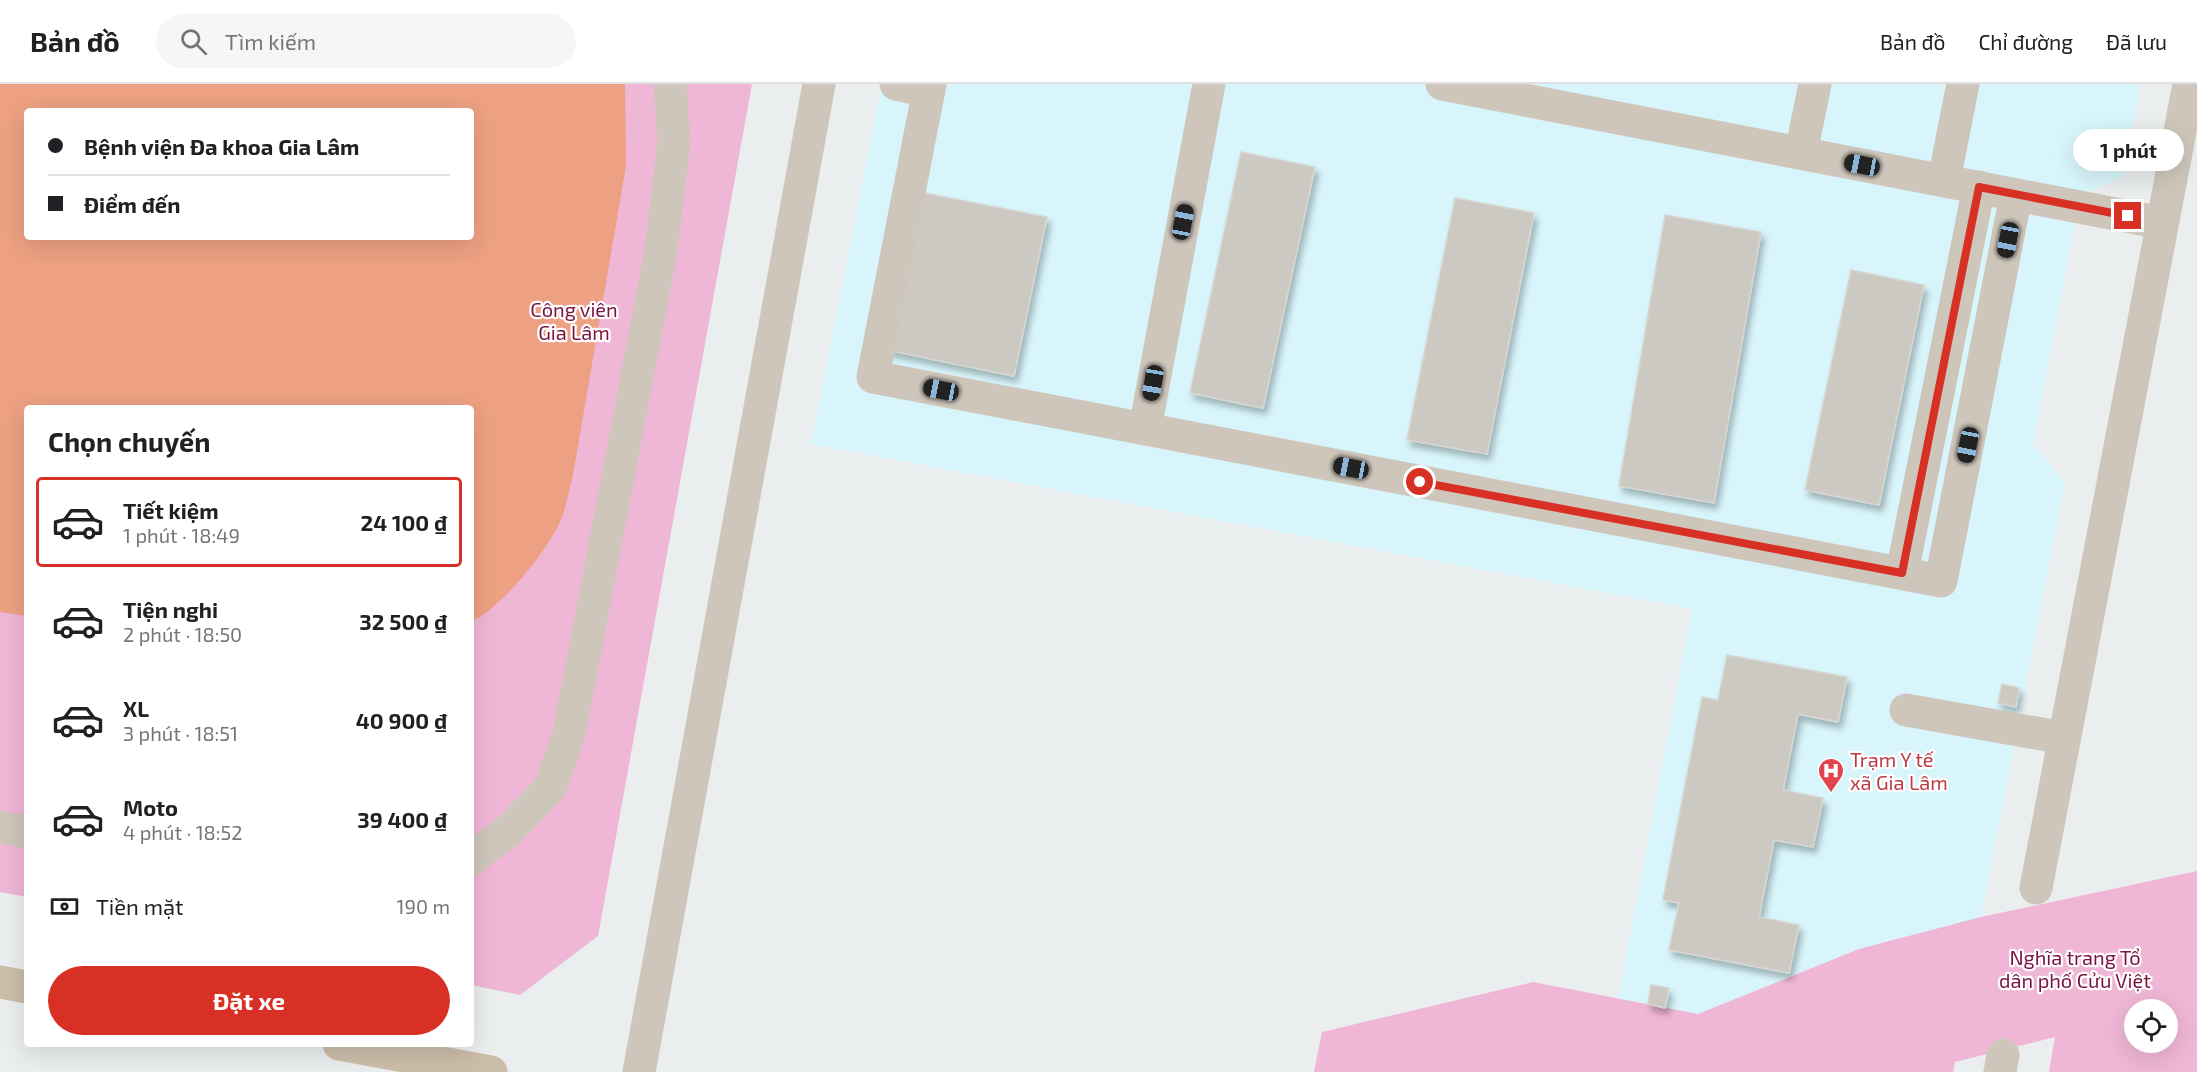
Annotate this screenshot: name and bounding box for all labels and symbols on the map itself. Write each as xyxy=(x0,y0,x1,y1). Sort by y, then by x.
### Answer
callout: 1 phút xyxy=(2072,129,2184,171)
car xyxy=(1843,153,1881,177)
route end xyxy=(2114,202,2141,229)
car xyxy=(1171,203,1195,241)
car xyxy=(1996,221,2020,259)
park label: Công viên Gia Lâm xyxy=(530,297,618,344)
car xyxy=(1141,364,1165,402)
car xyxy=(922,378,960,402)
car xyxy=(1956,426,1980,464)
car xyxy=(1332,456,1370,480)
route start xyxy=(1406,468,1433,495)
place label: Trạm Y tế xã Gia Lâm xyxy=(1850,747,1948,794)
hospital icon: Trạm Y tế xã Gia Lâm xyxy=(1816,756,1846,794)
park label: Nghĩa trang Tổ dân phố Cửu Việt xyxy=(1999,945,2151,992)

